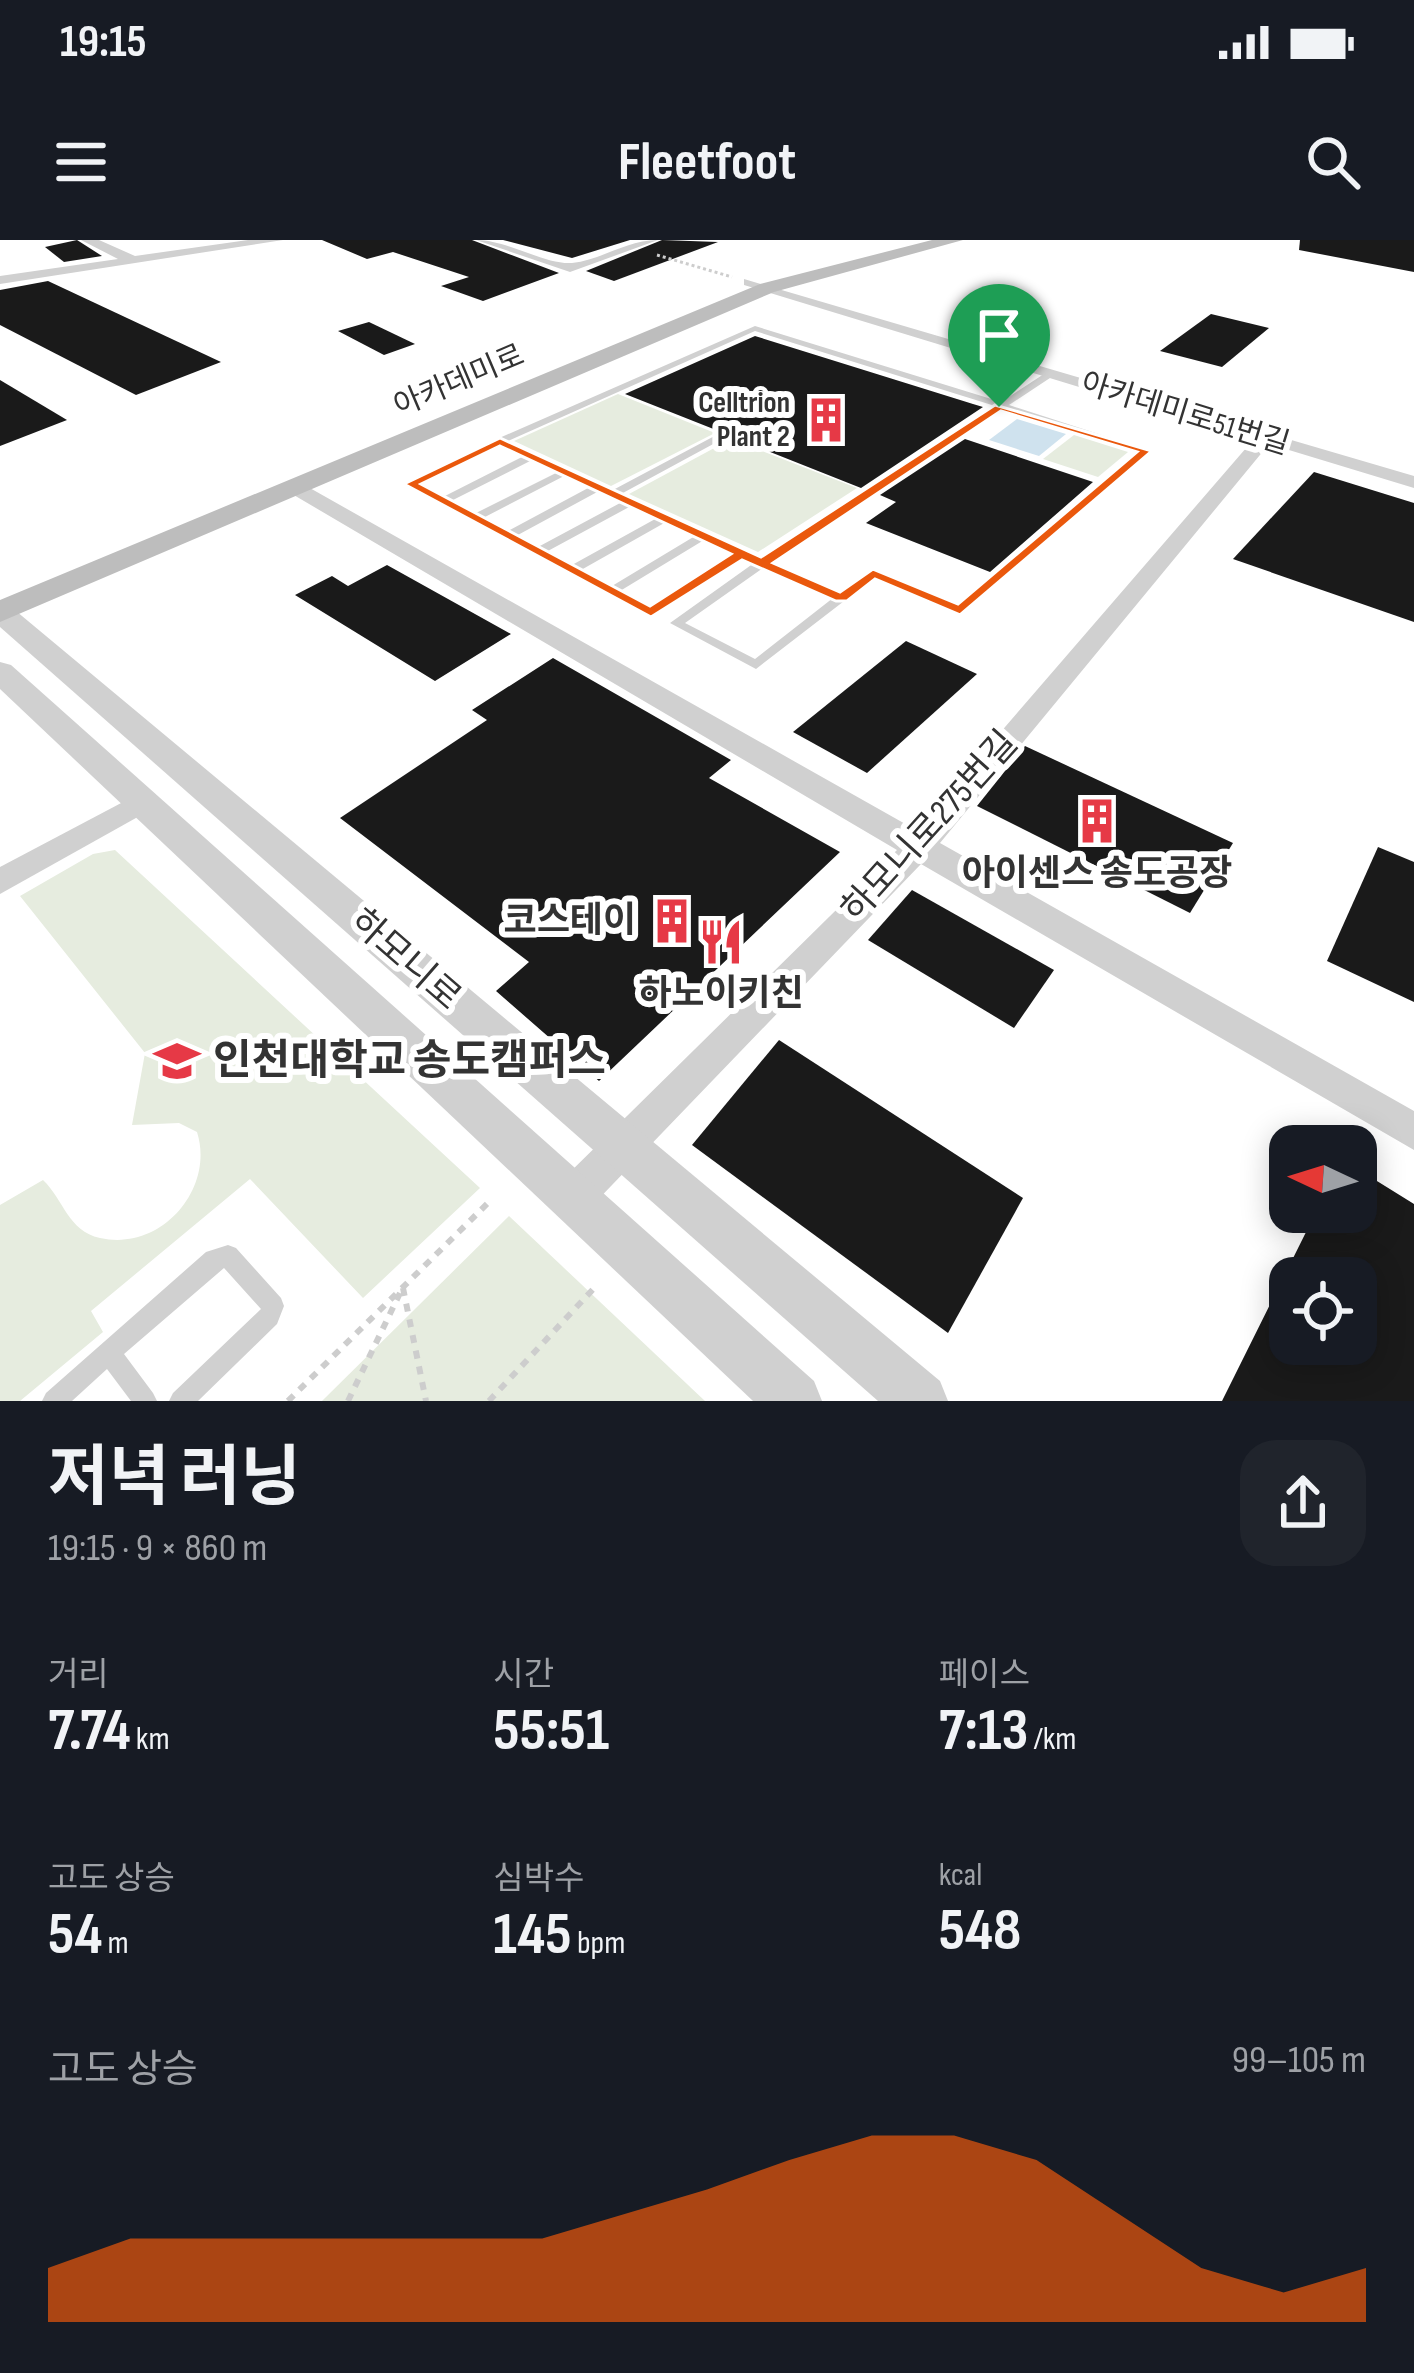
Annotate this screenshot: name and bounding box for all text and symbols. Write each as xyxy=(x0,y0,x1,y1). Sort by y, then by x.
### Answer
text: 19:15 xyxy=(60,15,147,70)
icon: menu xyxy=(48,129,114,195)
icon: search xyxy=(1300,129,1366,195)
text: Fleetfoot xyxy=(618,130,796,195)
pin xyxy=(948,284,1050,407)
icon: arrive xyxy=(966,302,1032,368)
street label: 아카데미로 xyxy=(388,337,530,425)
street label: 아카데미로51번길 xyxy=(1077,365,1293,463)
place label: Celltrion Plant 2 xyxy=(698,385,790,455)
building icon: Celltrion Plant 2 xyxy=(801,395,851,445)
street label: 하모니로275번길 xyxy=(833,723,1027,931)
building icon: 아이센스 송도공장 xyxy=(1072,796,1122,846)
place label: 아이센스 송도공장 xyxy=(962,853,1232,896)
building icon: 코스테이 xyxy=(647,896,697,946)
street label: 하모니로 xyxy=(341,900,469,1020)
place label: 코스테이 xyxy=(504,900,636,943)
restaurant icon: 하노이키친 xyxy=(696,917,746,967)
place label: 하노이키친 xyxy=(638,973,804,1016)
school or university icon: 인천대학교 송도캠퍼스 xyxy=(152,1036,202,1086)
place label: 인천대학교 송도캠퍼스 xyxy=(213,1036,606,1087)
north arrow xyxy=(1269,1125,1377,1233)
map controls xyxy=(1269,1125,1377,1365)
button: locate xyxy=(1269,1257,1377,1365)
text: 저녁 러닝 xyxy=(48,1440,301,1519)
button: share xyxy=(1240,1440,1366,1566)
text: 19:15 · 9 × 860 m xyxy=(48,1525,267,1572)
text: 거리 xyxy=(48,1655,109,1695)
text: 시간 xyxy=(493,1655,554,1695)
text: 페이스 xyxy=(939,1655,1030,1695)
text: 7.74 xyxy=(48,1695,131,1767)
text: 55:51 xyxy=(493,1695,609,1767)
text: 7:13 xyxy=(939,1695,1028,1767)
text: km xyxy=(131,1719,170,1759)
text: /km xyxy=(1028,1719,1077,1759)
text: kcal xyxy=(939,1855,982,1895)
text: 고도 상승 xyxy=(48,1859,175,1899)
text: 심박수 xyxy=(493,1859,584,1899)
text: 548 xyxy=(939,1895,1021,1967)
text: 54 xyxy=(48,1899,102,1971)
text: 145 xyxy=(493,1899,572,1971)
text: m xyxy=(102,1923,129,1963)
text: bpm xyxy=(572,1923,625,1963)
text: 99–105 m xyxy=(1232,2037,1366,2084)
text: 고도 상승 xyxy=(48,2047,198,2094)

